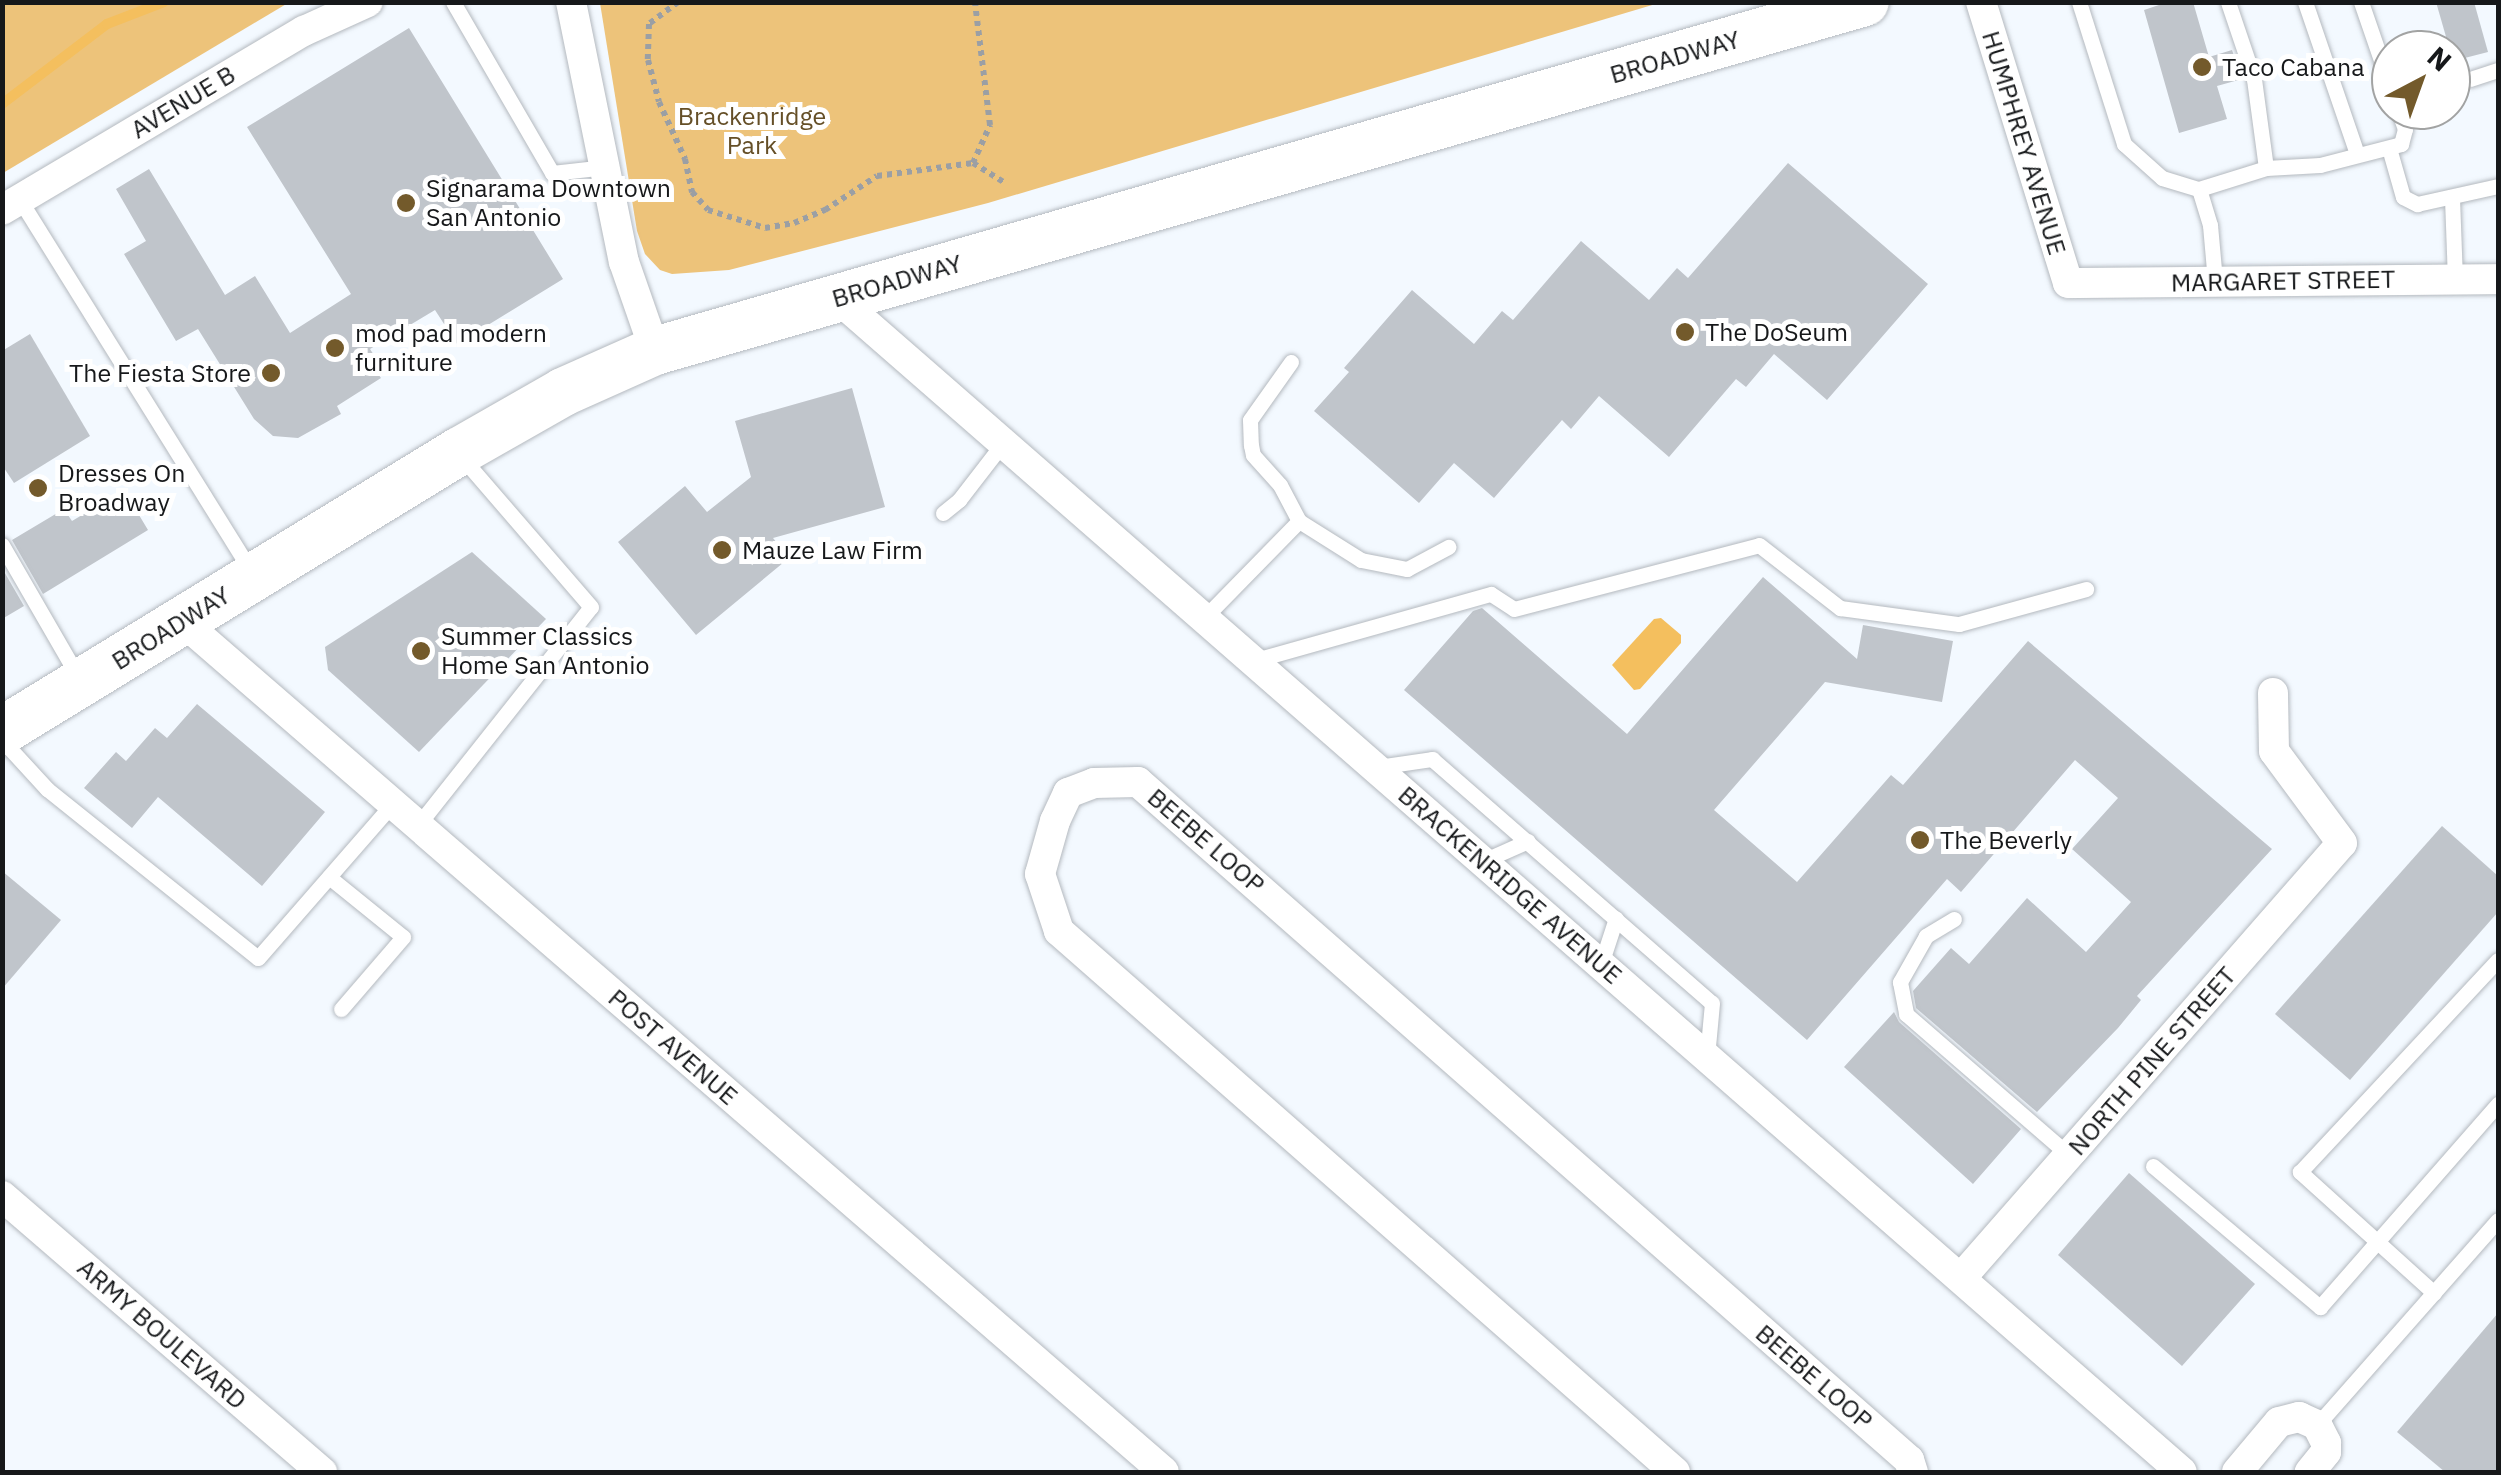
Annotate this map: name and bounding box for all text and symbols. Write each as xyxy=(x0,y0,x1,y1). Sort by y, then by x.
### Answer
street label: BROADWAY xyxy=(1607,24,1743,90)
street label: HUMPHREY AVENUE xyxy=(1976,27,2072,259)
north arrow xyxy=(2371,30,2471,130)
text: N xyxy=(2420,38,2459,79)
place label: Taco Cabana xyxy=(2222,52,2364,82)
marker: Taco Cabana xyxy=(2191,56,2213,78)
street label: AVENUE B xyxy=(125,59,241,145)
park label: Brackenridge Park xyxy=(678,102,826,161)
place label: Signarama Downtown San Antonio xyxy=(426,174,671,233)
marker: Signarama Downtown San Antonio xyxy=(395,192,417,214)
street label: BROADWAY xyxy=(829,248,965,314)
street label: MARGARET STREET xyxy=(2171,264,2395,298)
place label: The DoSeum xyxy=(1705,317,1848,347)
place label: mod pad modern furniture xyxy=(355,319,547,378)
marker: The DoSeum xyxy=(1674,321,1696,343)
marker: mod pad modern furniture xyxy=(324,337,346,359)
place label: The Fiesta Store xyxy=(69,358,251,388)
marker: The Fiesta Store xyxy=(260,362,282,384)
place label: Dresses On Broadway xyxy=(58,459,185,518)
marker: Dresses On Broadway xyxy=(27,477,49,499)
place label: Mauze Law Firm xyxy=(742,535,923,565)
marker: Mauze Law Firm xyxy=(711,539,733,561)
street label: BROADWAY xyxy=(106,580,236,676)
place label: Summer Classics Home San Antonio xyxy=(441,622,649,681)
marker: Summer Classics Home San Antonio xyxy=(410,640,432,662)
street label: BRACKENRIDGE AVENUE xyxy=(1392,780,1628,990)
street label: BEEBE LOOP xyxy=(1142,782,1270,900)
place label: The Beverly xyxy=(1940,825,2072,855)
marker: The Beverly xyxy=(1909,829,1931,851)
street label: NORTH PINE STREET xyxy=(2062,961,2242,1161)
street label: POST AVENUE xyxy=(602,983,744,1111)
street label: ARMY BOULEVARD xyxy=(71,1253,253,1415)
street label: BEEBE LOOP xyxy=(1750,1318,1878,1436)

